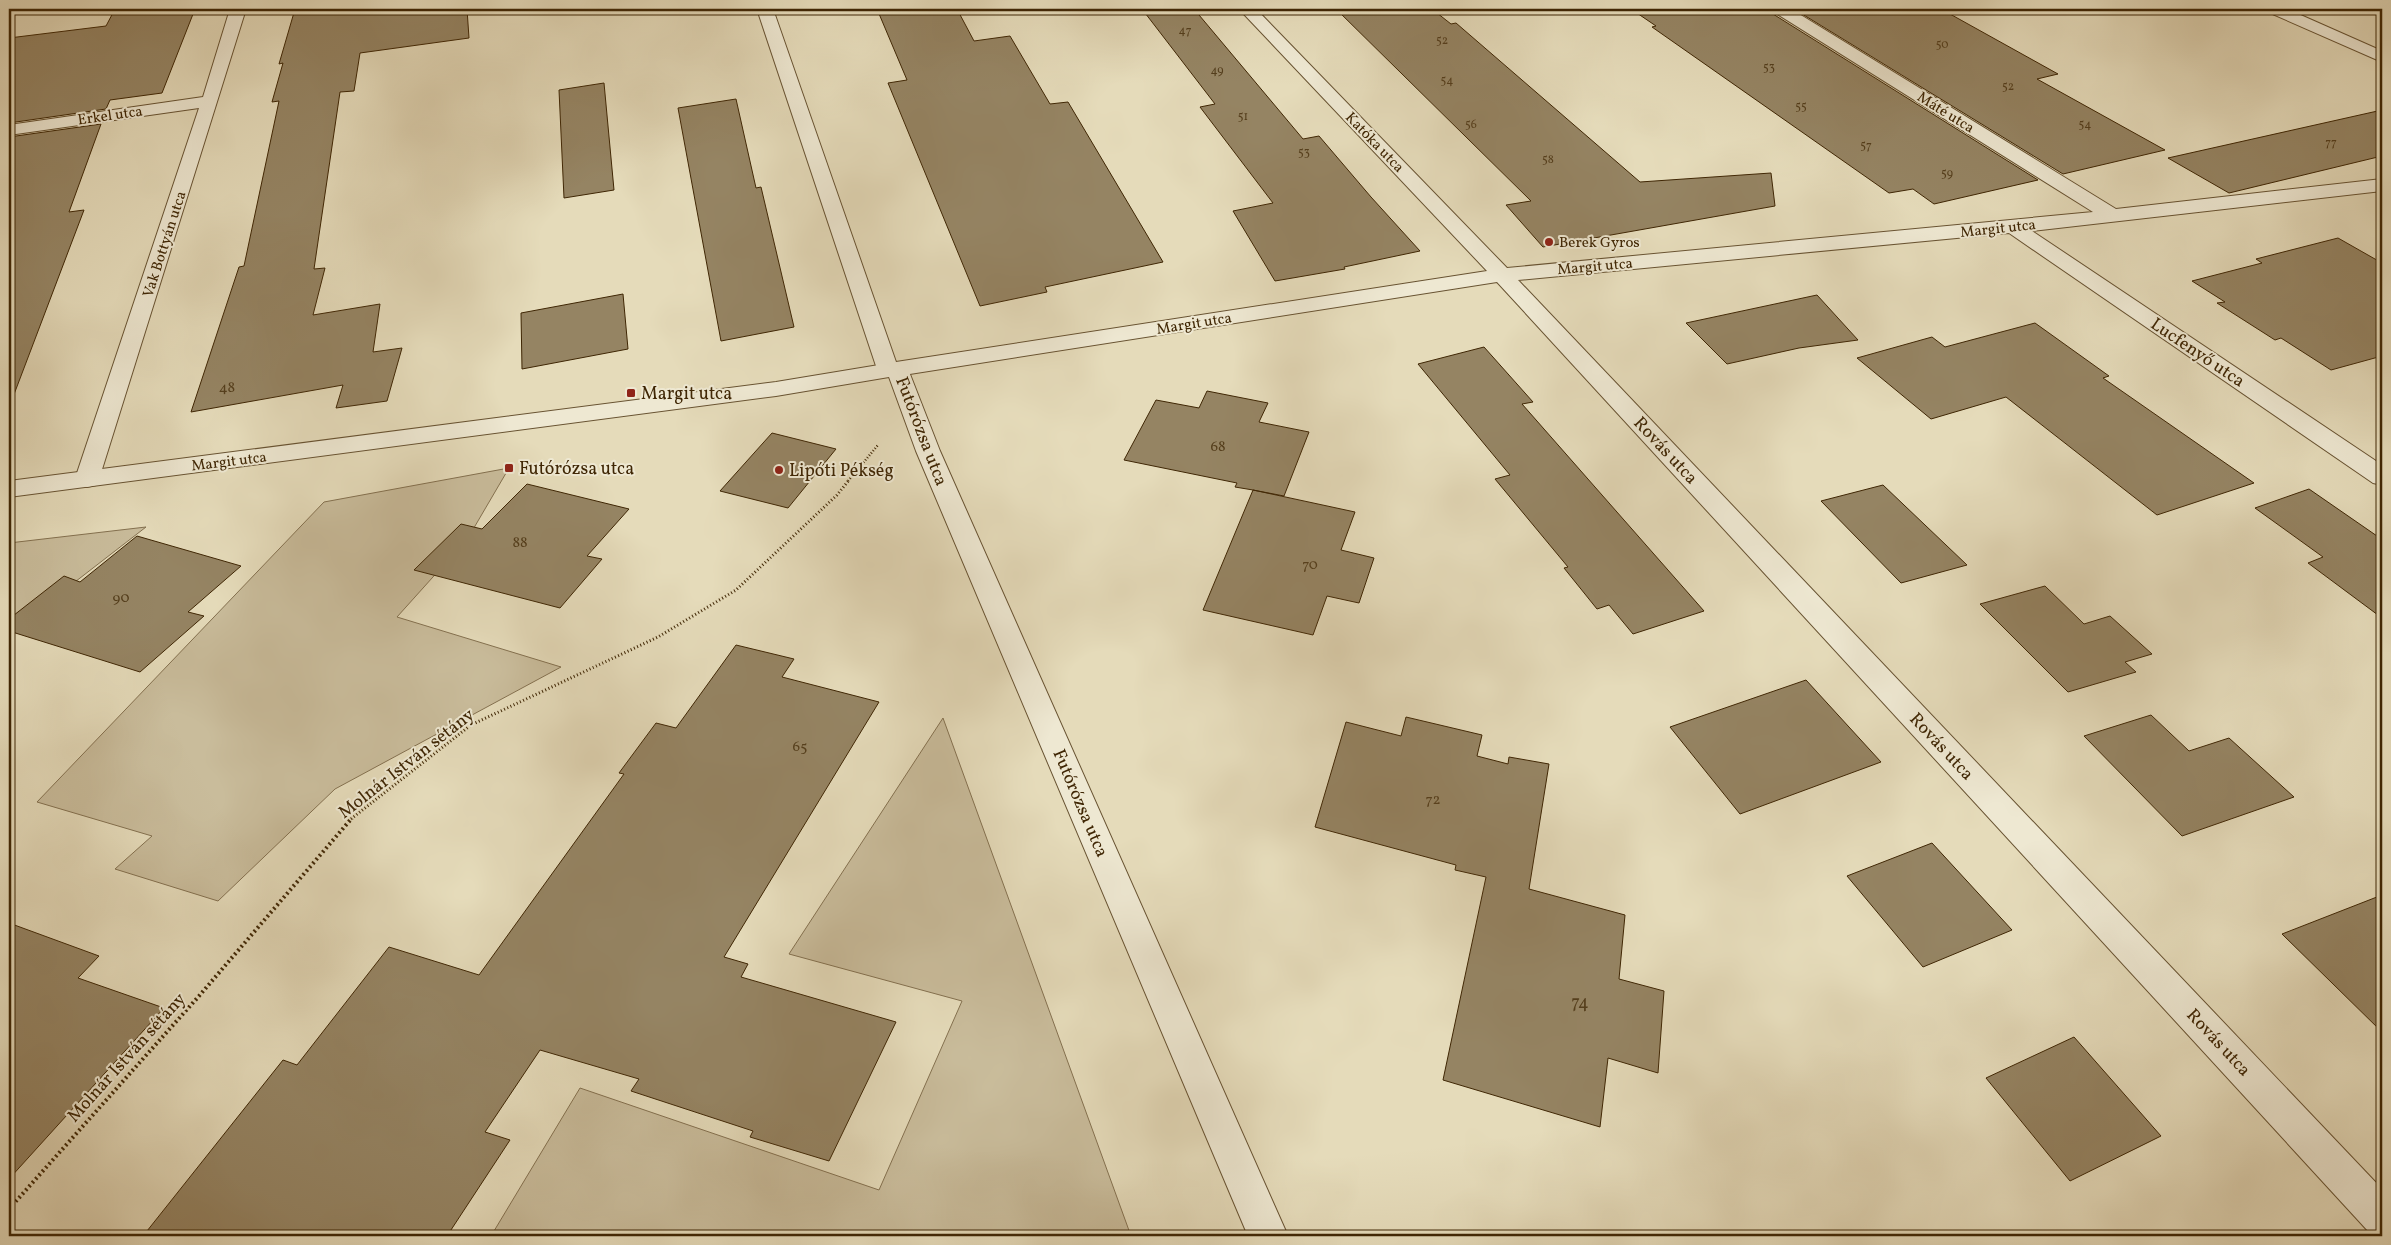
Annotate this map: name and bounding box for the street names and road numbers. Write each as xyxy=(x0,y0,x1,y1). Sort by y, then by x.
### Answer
street label: Máté utca xyxy=(1912,87,1978,139)
street label: Erkel utca xyxy=(76,102,144,131)
street label: Katóka utca xyxy=(1340,108,1408,178)
street label: Vak Bottyán utca xyxy=(138,189,193,300)
street label: Margit utca xyxy=(1959,215,2037,244)
street label: Margit utca xyxy=(1556,254,1634,281)
street label: Margit utca xyxy=(1155,308,1233,341)
street label: Lucfenyő utca xyxy=(2145,312,2249,394)
street label: Futórózsa utca xyxy=(888,373,953,490)
street label: Rovás utca xyxy=(1627,412,1703,490)
street label: Margit utca xyxy=(190,447,268,478)
street label: Molnár István sétány xyxy=(334,703,480,825)
street label: Rovás utca xyxy=(1903,708,1979,786)
street label: Futórózsa utca xyxy=(1046,746,1114,861)
street label: Molnár István sétány xyxy=(62,988,192,1128)
street label: Rovás utca xyxy=(2180,1004,2256,1082)

